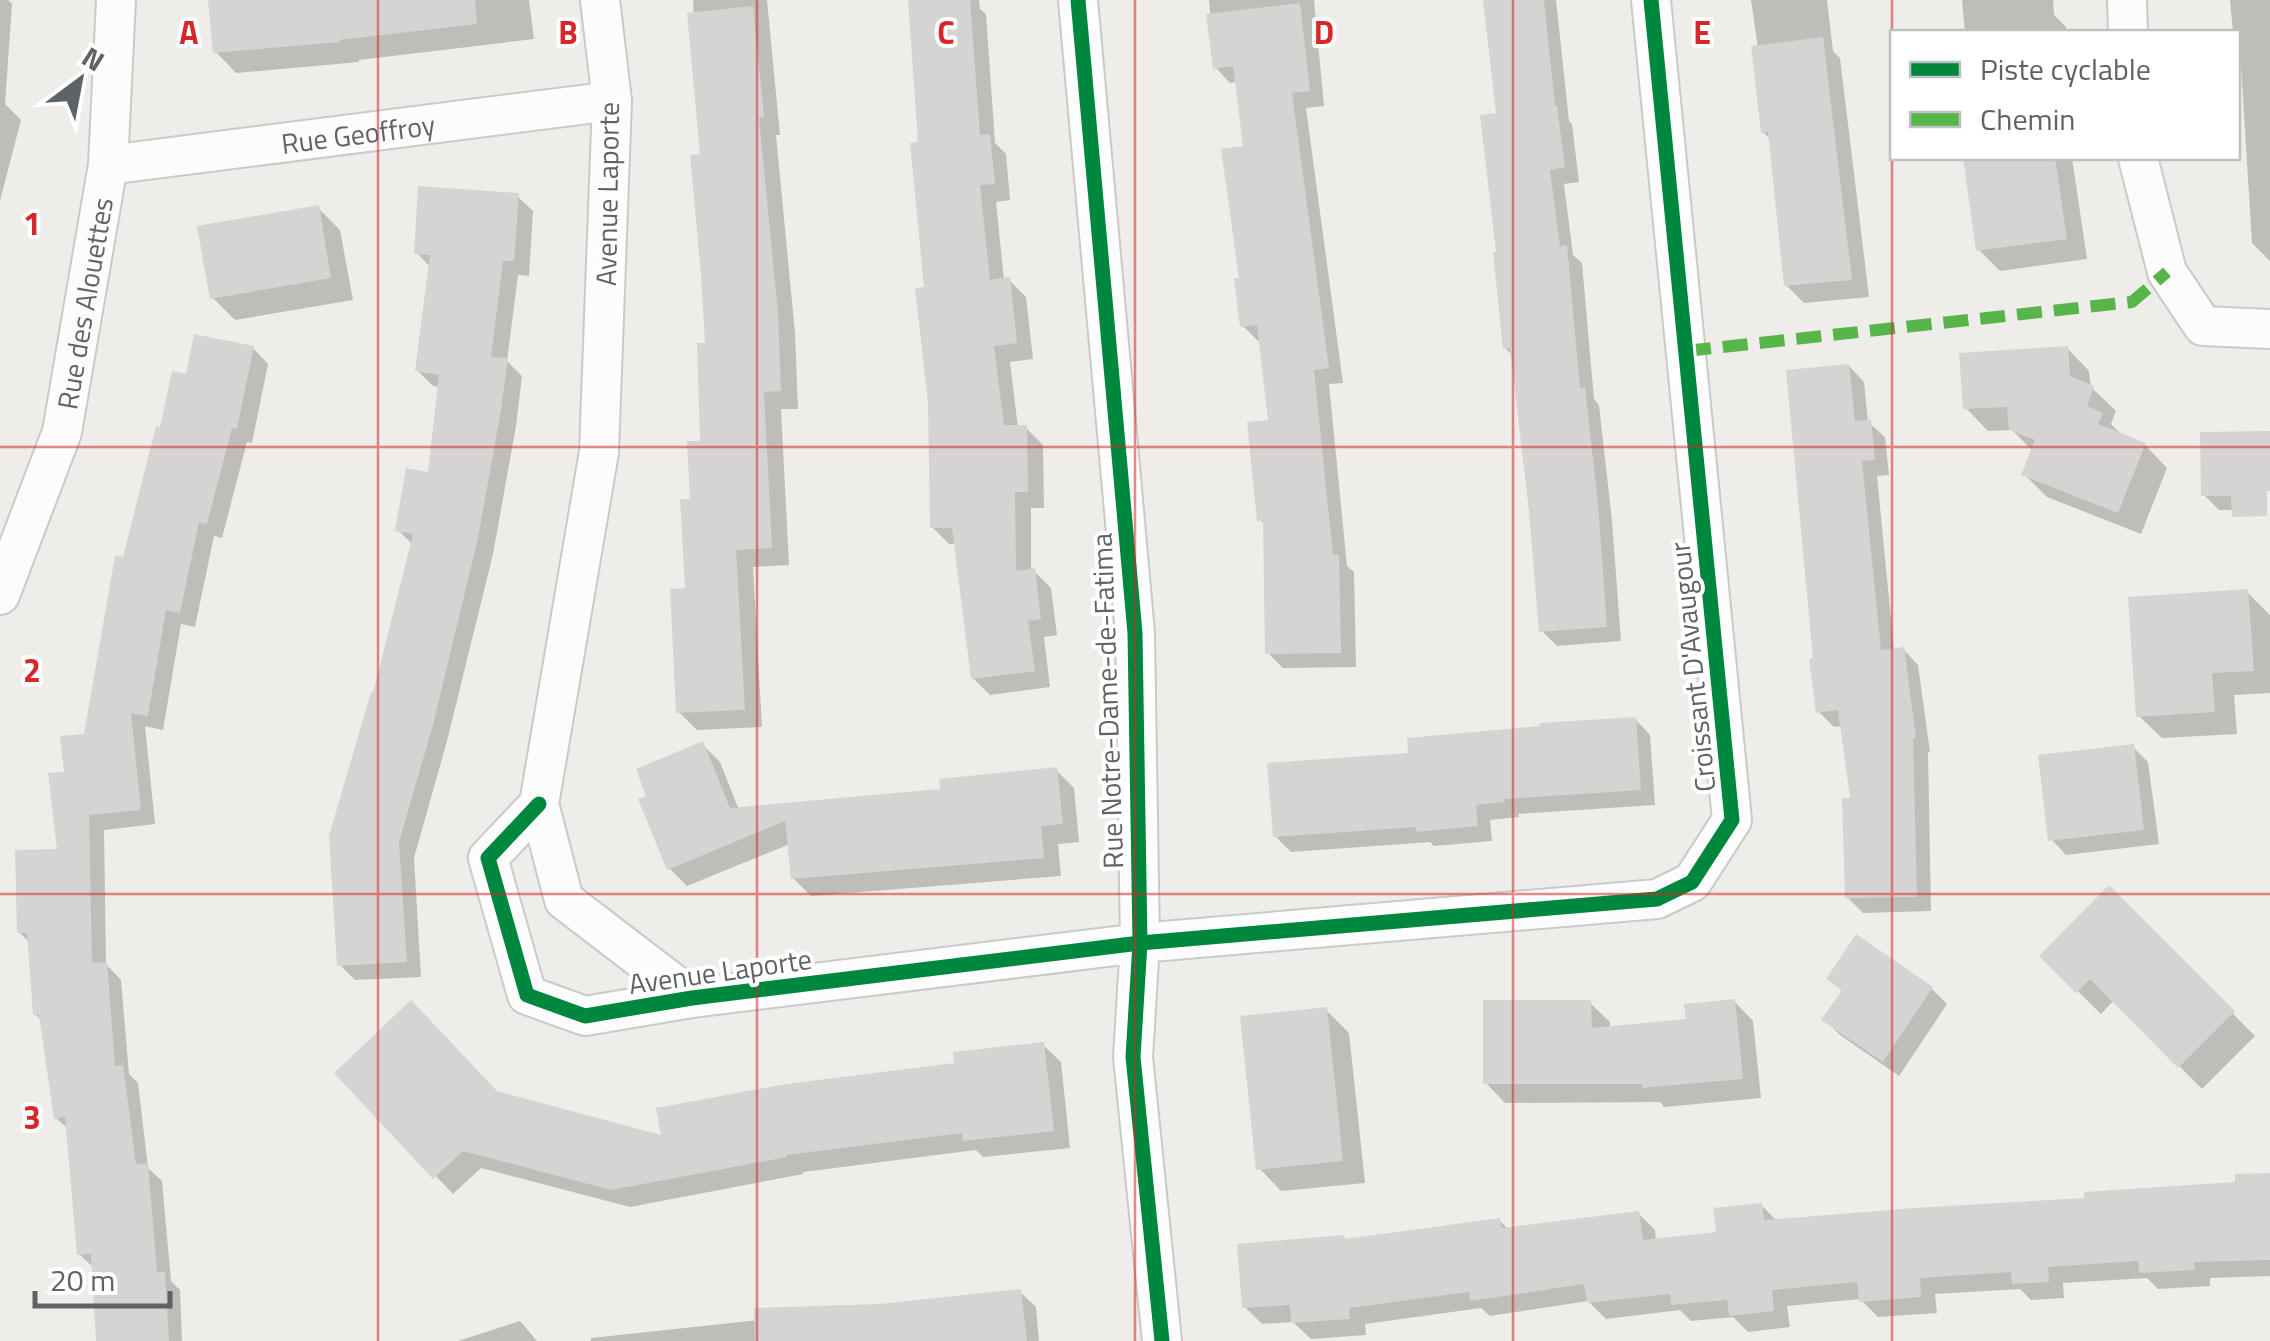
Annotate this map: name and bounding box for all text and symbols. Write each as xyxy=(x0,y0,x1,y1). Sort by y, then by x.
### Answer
text: A xyxy=(179,8,199,56)
text: B xyxy=(558,8,578,56)
text: C xyxy=(937,8,955,56)
text: D xyxy=(1314,8,1334,56)
text: E xyxy=(1693,8,1711,56)
north arrow xyxy=(30,30,130,130)
legend xyxy=(1890,30,2240,160)
text: N xyxy=(74,35,113,82)
text: Piste cyclable xyxy=(1980,46,2151,92)
text: Chemin xyxy=(1980,96,2075,142)
street label: Avenue Laporte xyxy=(584,101,630,287)
street label: Rue Geoffroy xyxy=(279,102,437,164)
street label: Rue des Alouettes xyxy=(45,194,124,413)
text: 1 xyxy=(23,199,41,247)
street label: Rue Notre-Dame-de-Fatima xyxy=(1080,532,1134,870)
street label: Croissant D'Avaugour xyxy=(1657,540,1727,794)
text: 2 xyxy=(23,646,41,694)
street label: Avenue Laporte xyxy=(626,937,814,1005)
text: 3 xyxy=(23,1093,41,1141)
scale bar xyxy=(35,1246,170,1308)
text: 20 m xyxy=(50,1257,115,1303)

